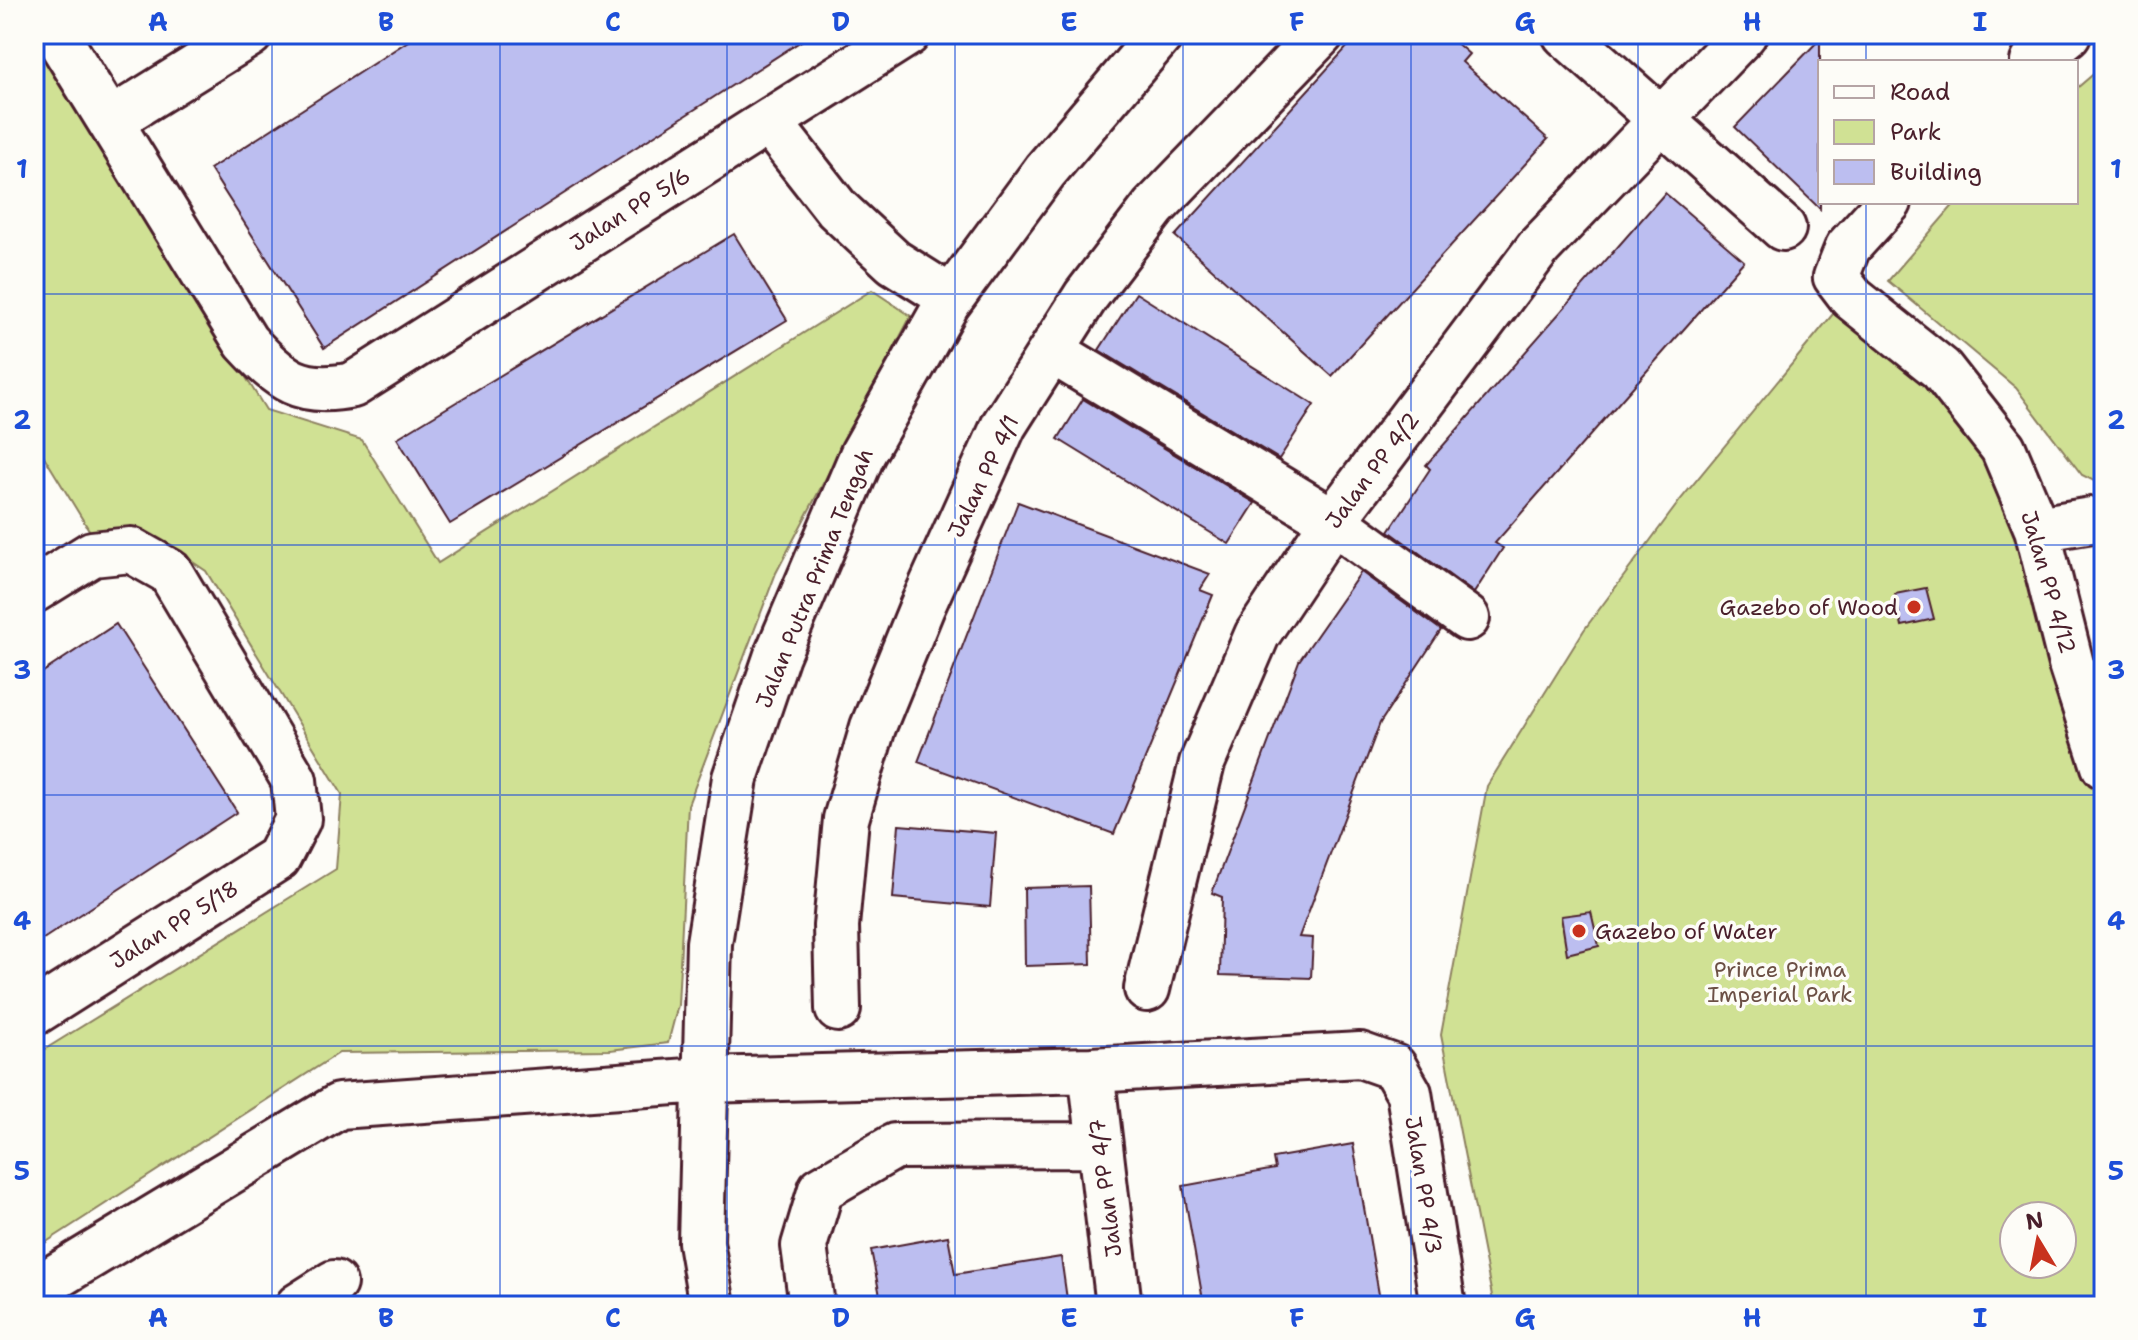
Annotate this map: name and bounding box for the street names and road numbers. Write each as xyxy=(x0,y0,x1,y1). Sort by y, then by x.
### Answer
street label: Jalan PP 5/6 xyxy=(565,161,696,258)
street label: Jalan PP 4/2 xyxy=(1319,406,1426,534)
street label: Jalan PP 4/1 xyxy=(941,410,1026,542)
street label: Jalan Putra Prima Tengah xyxy=(749,444,880,712)
street label: Jalan PP 4/12 xyxy=(2014,507,2083,657)
street label: Jalan PP 5/18 xyxy=(105,873,244,975)
street label: Jalan PP 4/3 xyxy=(1398,1114,1449,1256)
street label: Jalan PP 4/7 xyxy=(1083,1117,1128,1259)

